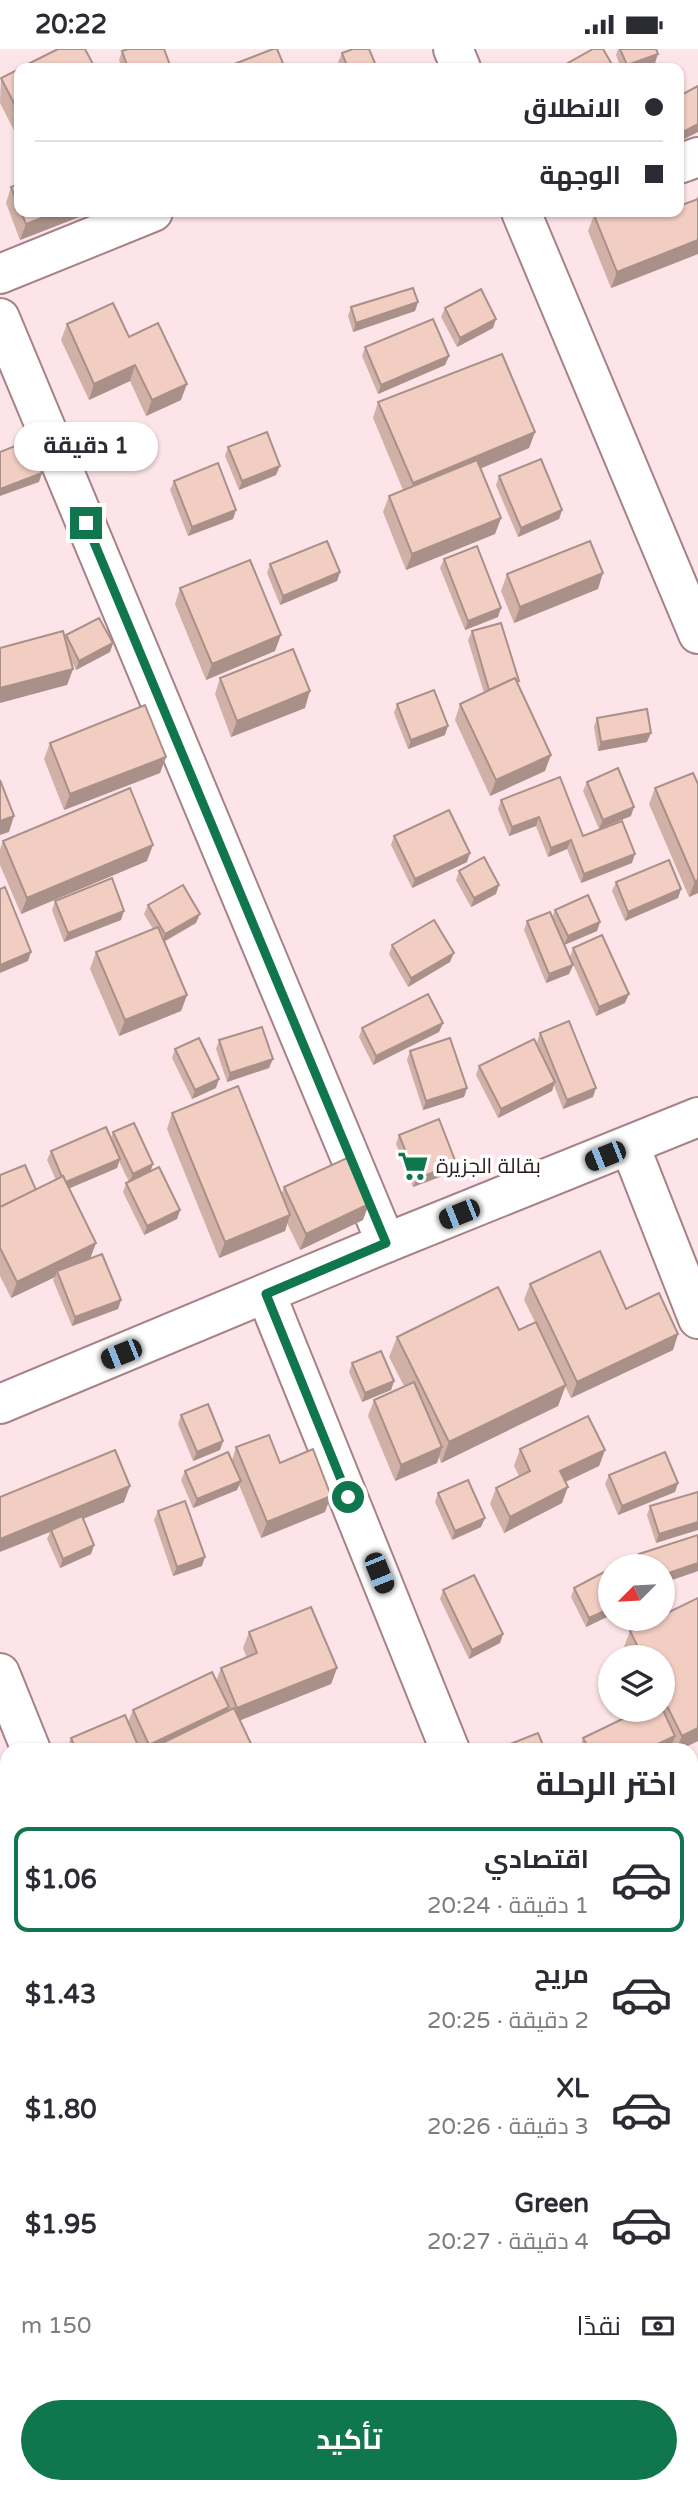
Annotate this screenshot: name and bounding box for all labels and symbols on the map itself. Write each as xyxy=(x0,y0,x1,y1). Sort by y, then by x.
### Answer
callout: 1 دقيقة xyxy=(14,421,158,470)
route end xyxy=(70,507,102,539)
car xyxy=(582,1138,629,1174)
supermarket icon: بقالة الجزيرة xyxy=(396,1149,430,1183)
place label: بقالة الجزيرة xyxy=(436,1154,541,1179)
car xyxy=(436,1196,483,1232)
car xyxy=(98,1336,145,1372)
route start xyxy=(332,1481,364,1513)
car xyxy=(362,1550,397,1596)
north arrow xyxy=(598,1554,676,1631)

